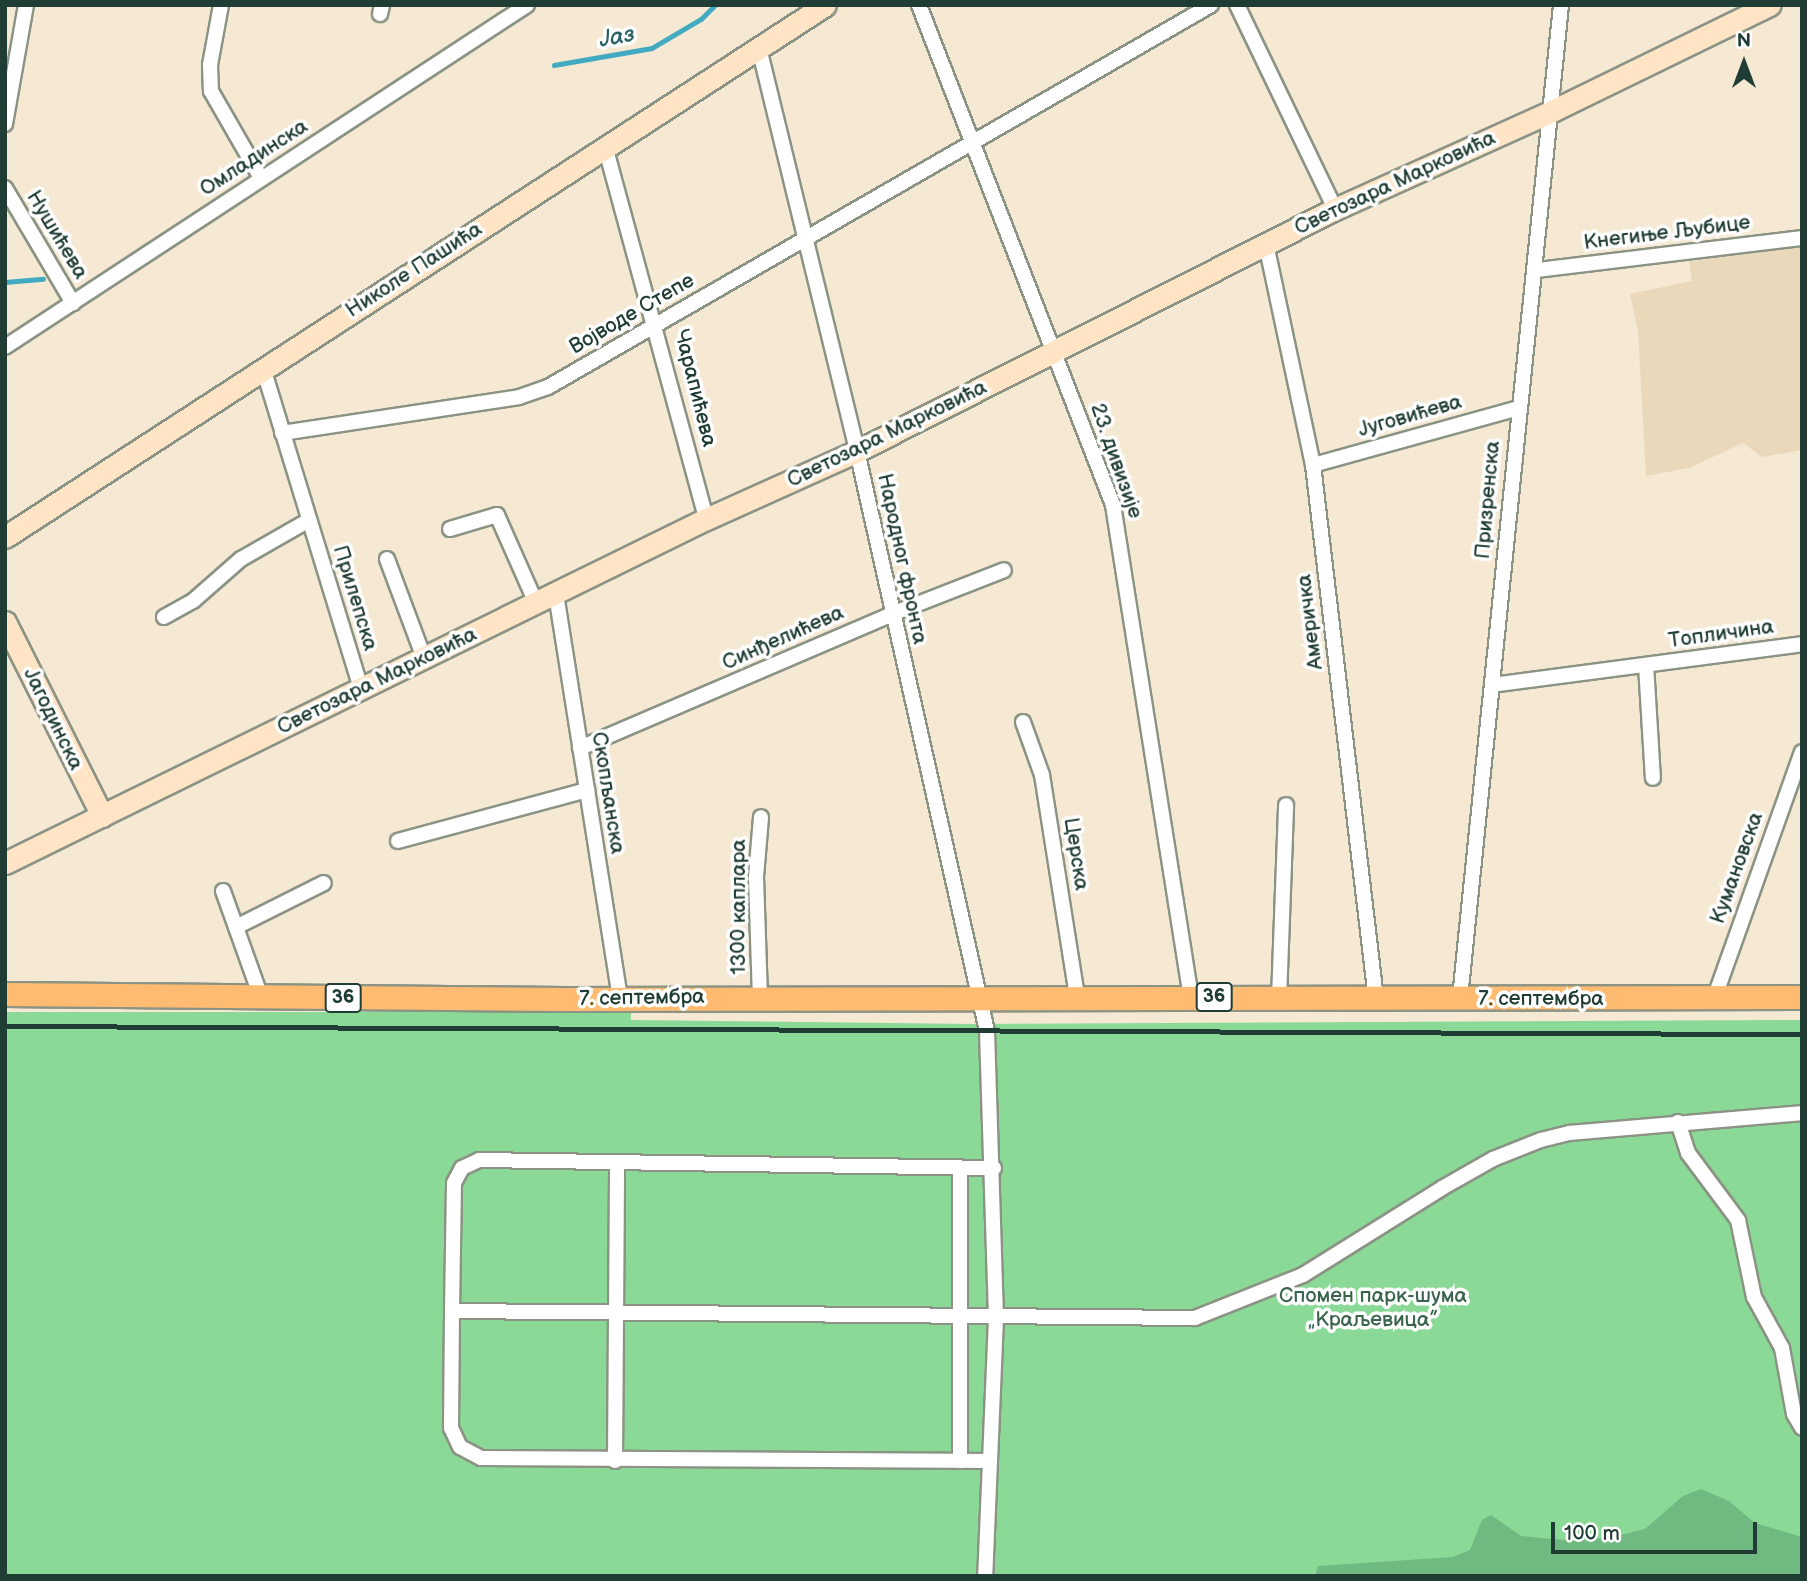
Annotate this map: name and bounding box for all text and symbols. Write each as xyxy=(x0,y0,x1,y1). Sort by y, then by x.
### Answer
water label: Јаз xyxy=(597,20,637,54)
north arrow xyxy=(1709,28,1779,98)
text: N xyxy=(1737,30,1751,53)
street label: Омладинска xyxy=(195,114,313,202)
street label: Светозара Марковића xyxy=(1291,125,1499,241)
street label: Нушићева xyxy=(21,186,93,284)
street label: Кнегиње Љубице xyxy=(1582,210,1752,256)
street label: Николе Пашића xyxy=(341,217,487,323)
street label: Војводе Степе xyxy=(565,268,699,360)
street label: Чарапићева xyxy=(668,327,722,449)
street label: Светозара Марковића xyxy=(783,375,991,493)
street label: Југовићева xyxy=(1355,389,1465,443)
street label: 23. дивизије xyxy=(1085,400,1147,522)
street label: Призренска xyxy=(1470,440,1506,560)
street label: Народног фронта xyxy=(872,471,932,647)
street label: Прилепска xyxy=(327,542,383,654)
street label: Америчка xyxy=(1292,573,1328,671)
street label: Синђелићева xyxy=(718,600,848,676)
street label: Топличина xyxy=(1667,614,1775,654)
street label: Светозара Марковића xyxy=(273,622,481,740)
street label: Јагодинска xyxy=(18,664,88,774)
street label: Скопљанска xyxy=(586,730,630,856)
street label: Кумановска xyxy=(1705,809,1769,927)
street label: Церска xyxy=(1058,816,1094,892)
street label: 1300 каплара xyxy=(726,839,752,975)
road number: 36 xyxy=(1195,981,1233,1012)
road number: 36 xyxy=(324,982,362,1014)
street label: 7. септембра xyxy=(579,984,705,1012)
street label: 7. септембра xyxy=(1478,986,1604,1012)
park label: Спомен парк-шума „Краљевица” xyxy=(1279,1283,1467,1333)
scale bar xyxy=(1555,1508,1762,1552)
text: 100 m xyxy=(1564,1521,1620,1546)

